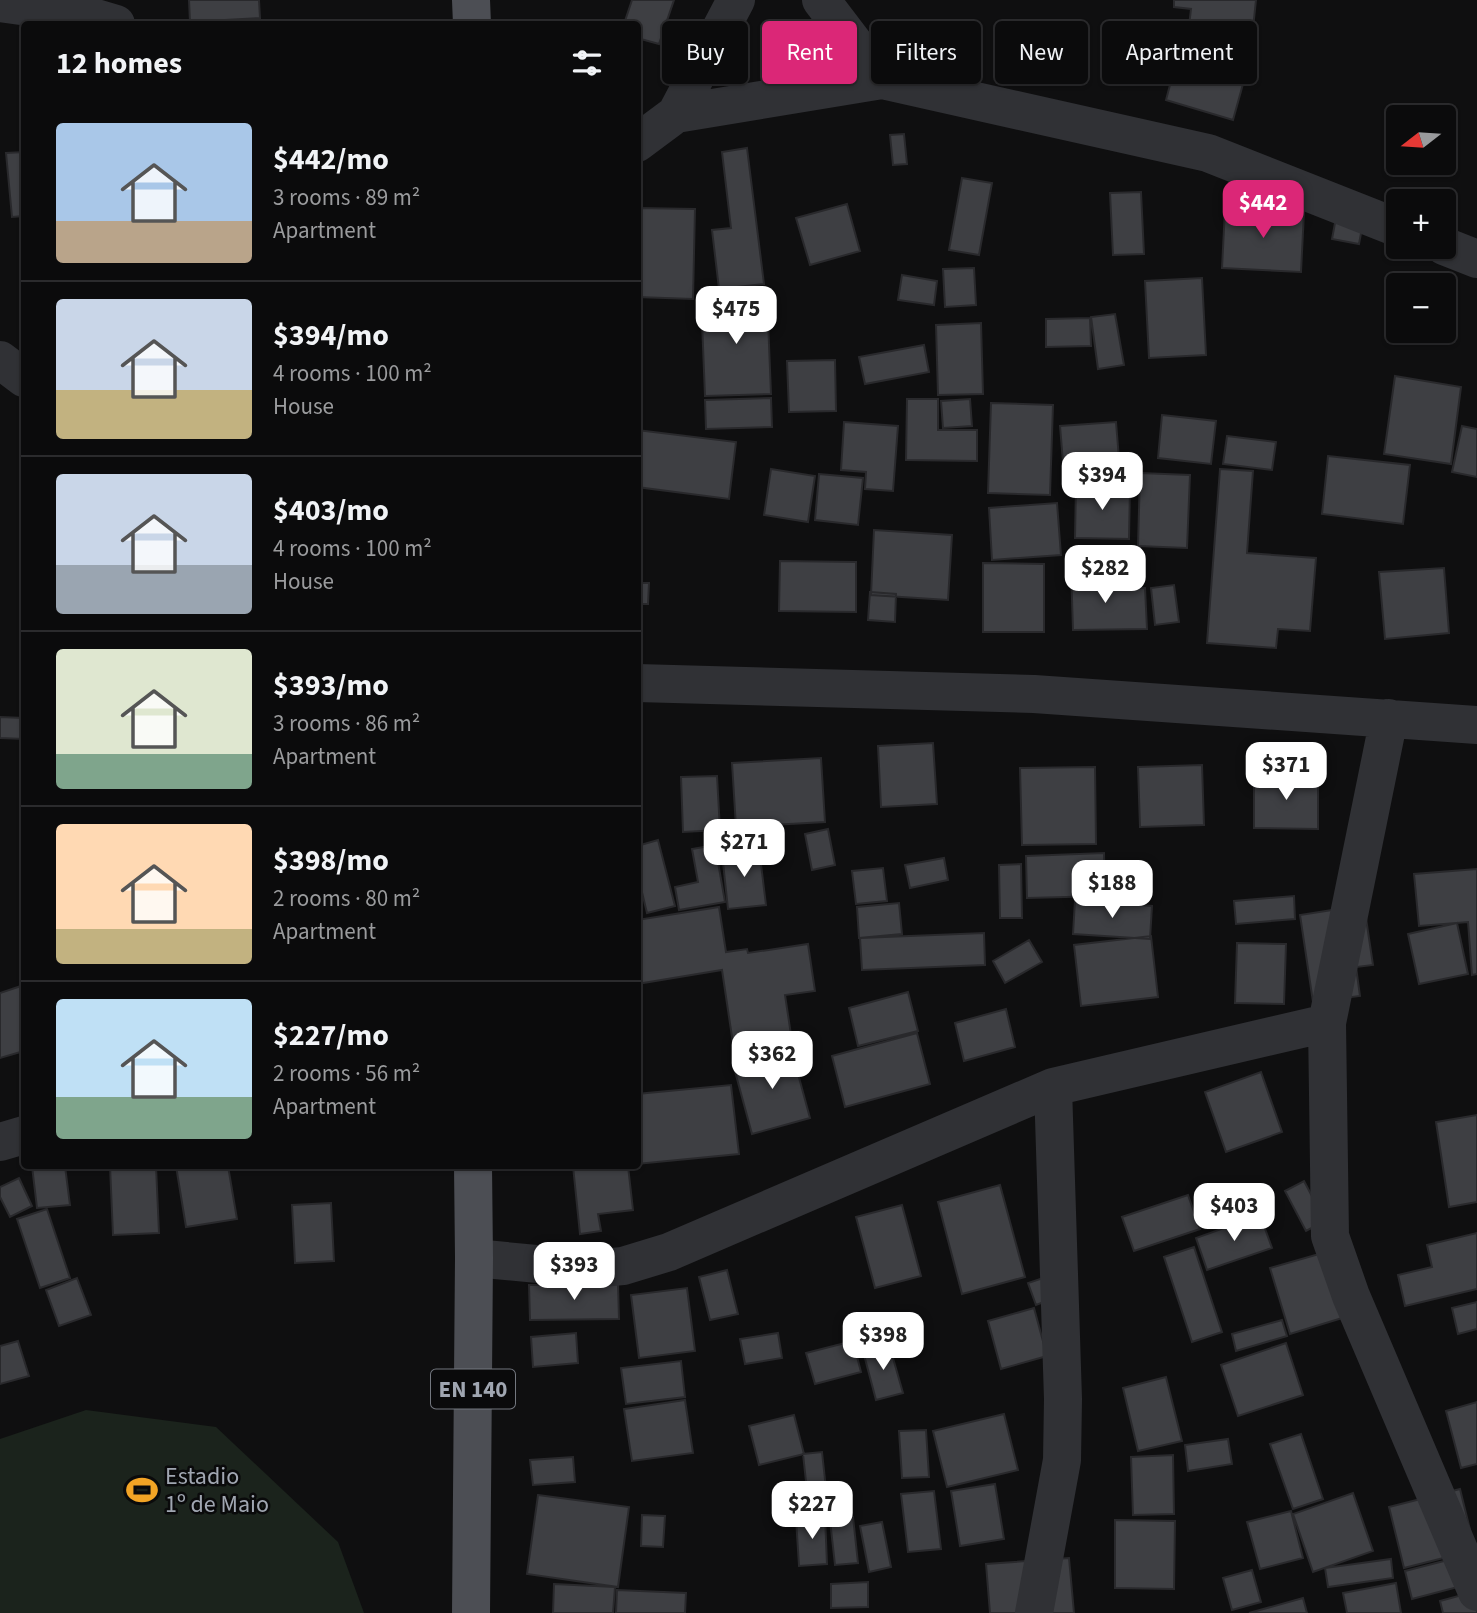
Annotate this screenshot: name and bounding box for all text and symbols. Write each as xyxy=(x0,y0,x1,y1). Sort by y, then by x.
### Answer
chip: Buy xyxy=(662,21,748,84)
chip: Rent xyxy=(762,21,857,84)
chip: Filters xyxy=(871,21,981,84)
chip: New xyxy=(995,21,1088,84)
chip: Apartment xyxy=(1102,21,1257,84)
text: 12 homes xyxy=(56,42,182,85)
icon: filters xyxy=(568,44,606,82)
north arrow xyxy=(1386,105,1456,175)
map controls xyxy=(1386,105,1456,343)
text: $442/mo xyxy=(273,138,389,181)
icon: home xyxy=(112,151,196,235)
pin: $442 xyxy=(1222,180,1304,240)
text: 3 rooms · 89 m² xyxy=(273,181,420,214)
text: $442 xyxy=(1239,186,1287,219)
button: + xyxy=(1386,189,1456,259)
text: Apartment xyxy=(273,214,376,247)
button: − xyxy=(1386,273,1456,343)
pin: $475 xyxy=(695,286,777,346)
text: $475 xyxy=(712,292,760,325)
text: $394/mo xyxy=(273,314,389,357)
icon: home xyxy=(112,327,196,411)
text: 4 rooms · 100 m² xyxy=(273,357,432,390)
text: House xyxy=(273,390,334,423)
pin: $394 xyxy=(1061,452,1143,512)
text: $394 xyxy=(1078,458,1126,491)
text: $403/mo xyxy=(273,489,389,532)
icon: home xyxy=(112,502,196,586)
text: 4 rooms · 100 m² xyxy=(273,532,432,565)
pin: $282 xyxy=(1064,546,1146,605)
text: $282 xyxy=(1081,551,1129,584)
text: House xyxy=(273,565,334,598)
text: $393/mo xyxy=(273,664,389,707)
icon: home xyxy=(112,677,196,761)
text: 3 rooms · 86 m² xyxy=(273,707,420,740)
text: Apartment xyxy=(273,740,376,773)
pin: $371 xyxy=(1245,742,1327,802)
text: $371 xyxy=(1262,748,1310,781)
pin: $271 xyxy=(703,820,785,879)
text: $271 xyxy=(720,825,768,858)
text: $398/mo xyxy=(273,839,389,882)
icon: home xyxy=(112,852,196,936)
pin: $188 xyxy=(1071,860,1153,920)
text: $188 xyxy=(1088,866,1136,899)
text: 2 rooms · 80 m² xyxy=(273,882,420,915)
text: Apartment xyxy=(273,915,376,948)
text: $227/mo xyxy=(273,1014,389,1057)
icon: home xyxy=(112,1027,196,1111)
pin: $362 xyxy=(731,1032,813,1091)
text: $362 xyxy=(748,1037,796,1070)
text: 2 rooms · 56 m² xyxy=(273,1057,420,1090)
text: Apartment xyxy=(273,1090,376,1123)
pin: $403 xyxy=(1193,1184,1275,1243)
text: $403 xyxy=(1210,1189,1258,1222)
pin: $393 xyxy=(533,1242,615,1302)
text: $393 xyxy=(550,1248,598,1281)
pin: $398 xyxy=(842,1312,924,1372)
text: $398 xyxy=(859,1318,907,1351)
road number: EN 140 xyxy=(431,1370,515,1408)
place label: Estadio 1º de Maio xyxy=(165,1459,269,1522)
sports icon: Estadio 1º de Maio xyxy=(125,1473,159,1507)
pin: $227 xyxy=(771,1482,853,1541)
text: $227 xyxy=(788,1487,836,1520)

